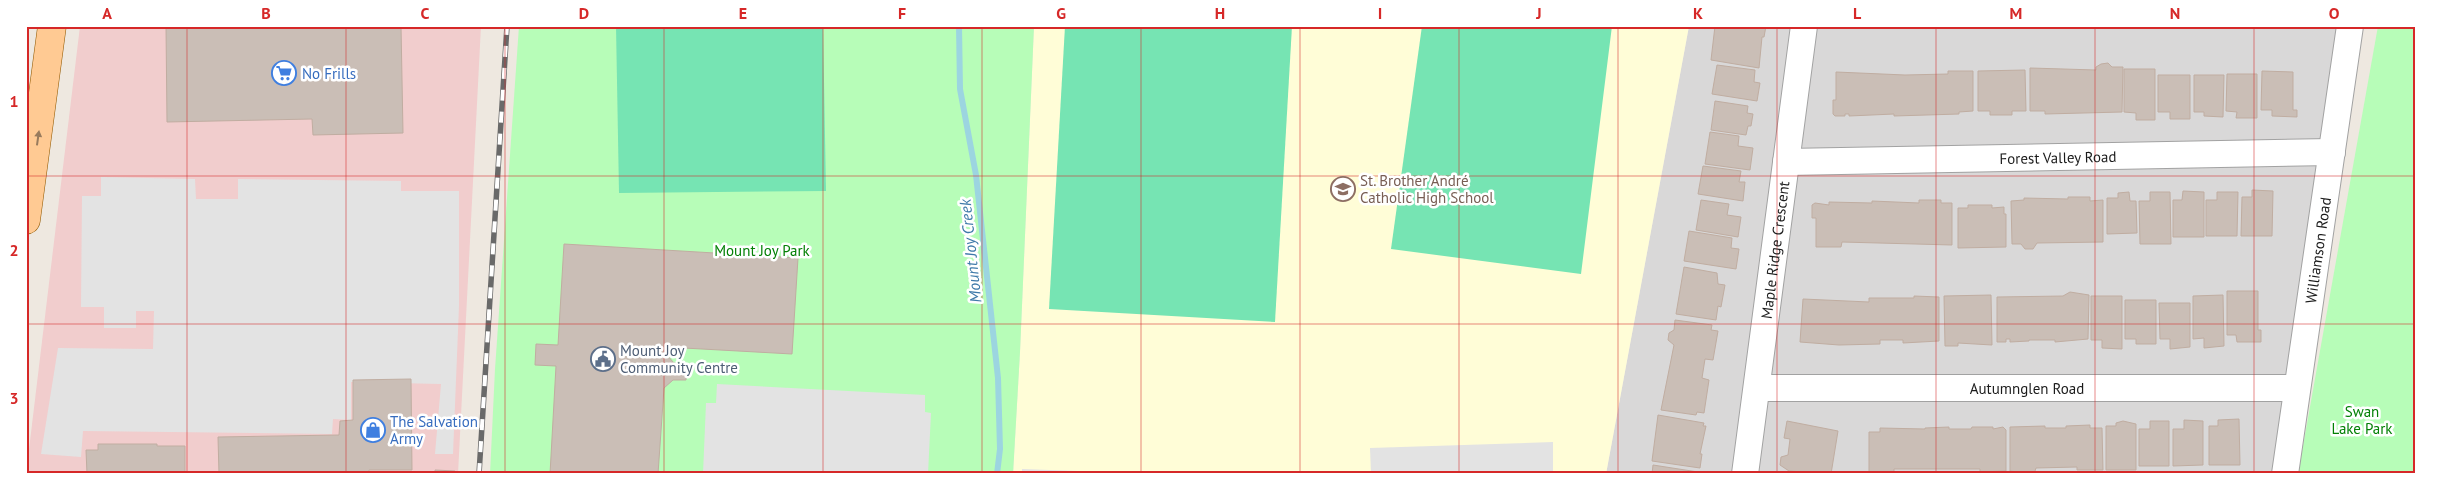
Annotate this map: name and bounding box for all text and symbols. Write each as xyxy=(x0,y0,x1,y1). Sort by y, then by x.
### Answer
text: A xyxy=(102,3,112,23)
text: B xyxy=(261,3,271,23)
text: C xyxy=(421,3,430,23)
text: D xyxy=(579,3,589,23)
text: E xyxy=(739,3,747,23)
text: F xyxy=(898,3,906,23)
text: G xyxy=(1056,3,1066,23)
text: H xyxy=(1215,3,1225,23)
text: I xyxy=(1378,3,1382,23)
text: J xyxy=(1535,3,1542,23)
text: K xyxy=(1693,3,1703,23)
text: L xyxy=(1853,3,1862,23)
text: M xyxy=(2010,3,2022,23)
text: N xyxy=(2170,3,2180,23)
text: O xyxy=(2329,3,2340,23)
supermarket icon: No Frills xyxy=(271,60,297,86)
place label: No Frills xyxy=(302,64,356,83)
text: 1 xyxy=(9,91,19,111)
one-way arrow xyxy=(34,129,42,145)
street label: Forest Valley Road xyxy=(1999,146,2117,168)
place label: St. Brother André Catholic High School xyxy=(1360,171,1494,207)
school or university icon: St. Brother André Catholic High School xyxy=(1330,176,1356,202)
street label: Maple Ridge Crescent xyxy=(1756,180,1793,320)
street label: Williamson Road xyxy=(2300,196,2335,305)
water label: Mount Joy Creek xyxy=(955,197,985,304)
text: 2 xyxy=(9,240,19,260)
park label: Mount Joy Park xyxy=(714,241,811,260)
place label: Mount Joy Community Centre xyxy=(620,341,738,377)
public building icon: Mount Joy Community Centre xyxy=(590,346,616,372)
street label: Autumnglen Road xyxy=(1970,379,2084,398)
text: 3 xyxy=(9,388,19,408)
park label: Swan Lake Park xyxy=(2331,402,2393,438)
place label: The Salvation Army xyxy=(390,412,478,448)
shop icon: The Salvation Army xyxy=(360,417,386,443)

